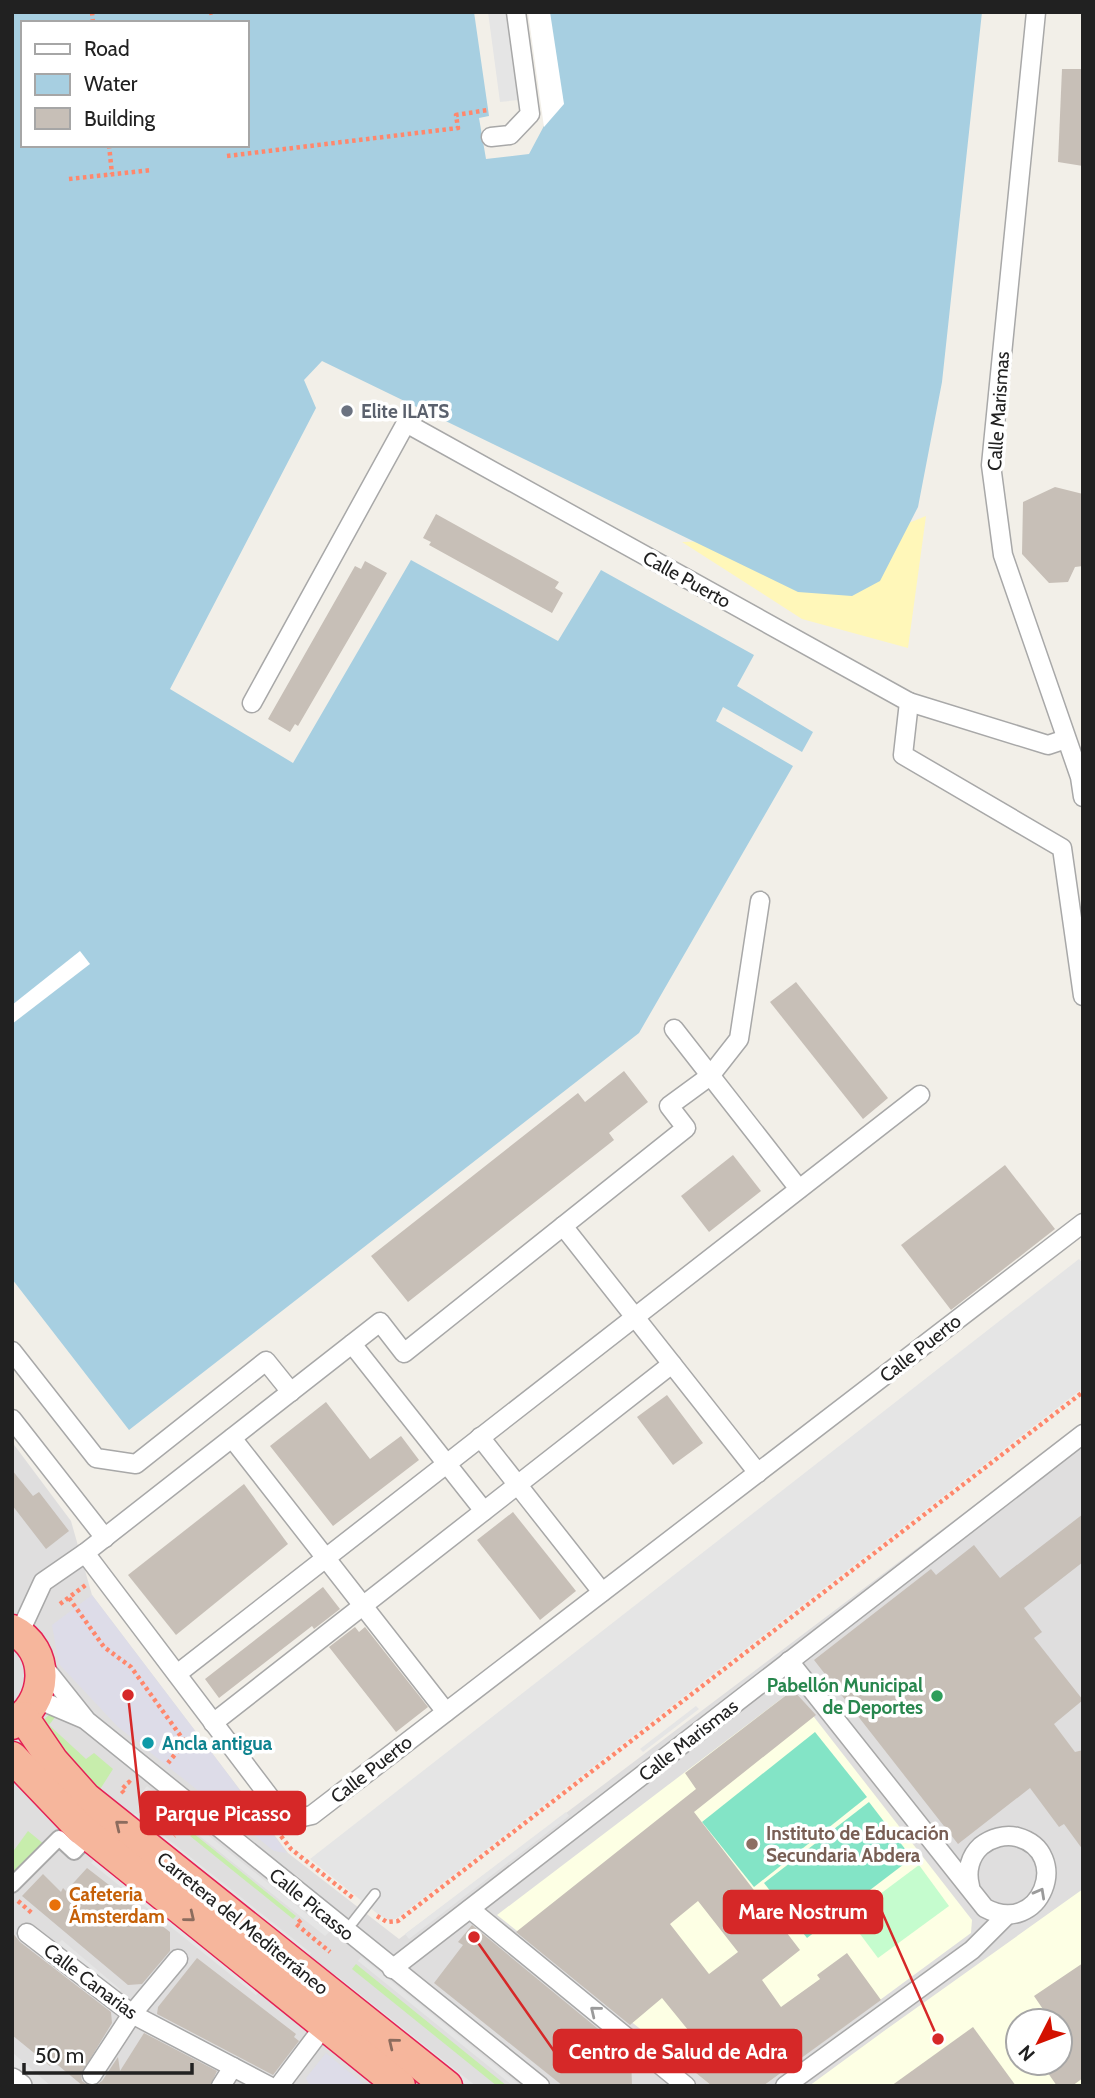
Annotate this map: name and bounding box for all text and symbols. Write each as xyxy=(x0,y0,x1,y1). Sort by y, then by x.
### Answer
legend xyxy=(21,21,248,147)
text: Road xyxy=(84,36,130,61)
text: Water xyxy=(84,71,138,96)
text: Building xyxy=(84,106,156,131)
street label: Calle Marismas xyxy=(983,350,1014,472)
place label: Elite ILATS xyxy=(361,400,449,423)
marker: Elite ILATS xyxy=(339,403,355,419)
street label: Calle Puerto xyxy=(639,546,735,613)
street label: Calle Puerto xyxy=(875,1309,966,1387)
place label: Pabellón Municipal de Deportes xyxy=(767,1674,923,1719)
marker: Pabellón Municipal de Deportes xyxy=(929,1688,945,1704)
street label: Calle Marismas xyxy=(634,1694,743,1786)
street label: Calle Puerto xyxy=(326,1730,417,1808)
place label: Ancla antigua xyxy=(162,1732,273,1755)
marker: Ancla antigua xyxy=(140,1735,156,1751)
callout: Parque Picasso xyxy=(141,1792,305,1834)
text: Parque Picasso xyxy=(155,1801,291,1826)
one-way arrow xyxy=(116,1820,128,1833)
place label: Instituto de Educación Secundaria Abdera xyxy=(766,1822,949,1867)
marker: Instituto de Educación Secundaria Abdera xyxy=(744,1836,760,1852)
street label: Carretera del Mediterráneo xyxy=(152,1847,333,2000)
street label: Calle Picasso xyxy=(265,1863,359,1946)
place label: Cafeteria Ámsterdam xyxy=(69,1883,165,1928)
one-way arrow xyxy=(1032,1888,1045,1901)
callout: Mare Nostrum xyxy=(724,1891,882,1933)
marker: Cafeteria Ámsterdam xyxy=(47,1897,63,1913)
text: Mare Nostrum xyxy=(738,1899,868,1924)
one-way arrow xyxy=(182,1909,195,1921)
street label: Calle Canarias xyxy=(39,1939,142,2024)
one-way arrow xyxy=(591,2007,603,2020)
north arrow xyxy=(1004,2007,1074,2077)
callout: Centro de Salud de Adra xyxy=(554,2030,801,2072)
scale bar xyxy=(24,2032,192,2076)
one-way arrow xyxy=(389,2039,402,2051)
text: Centro de Salud de Adra xyxy=(568,2039,788,2064)
text: N xyxy=(1014,2040,1040,2066)
text: 50 m xyxy=(35,2043,84,2068)

